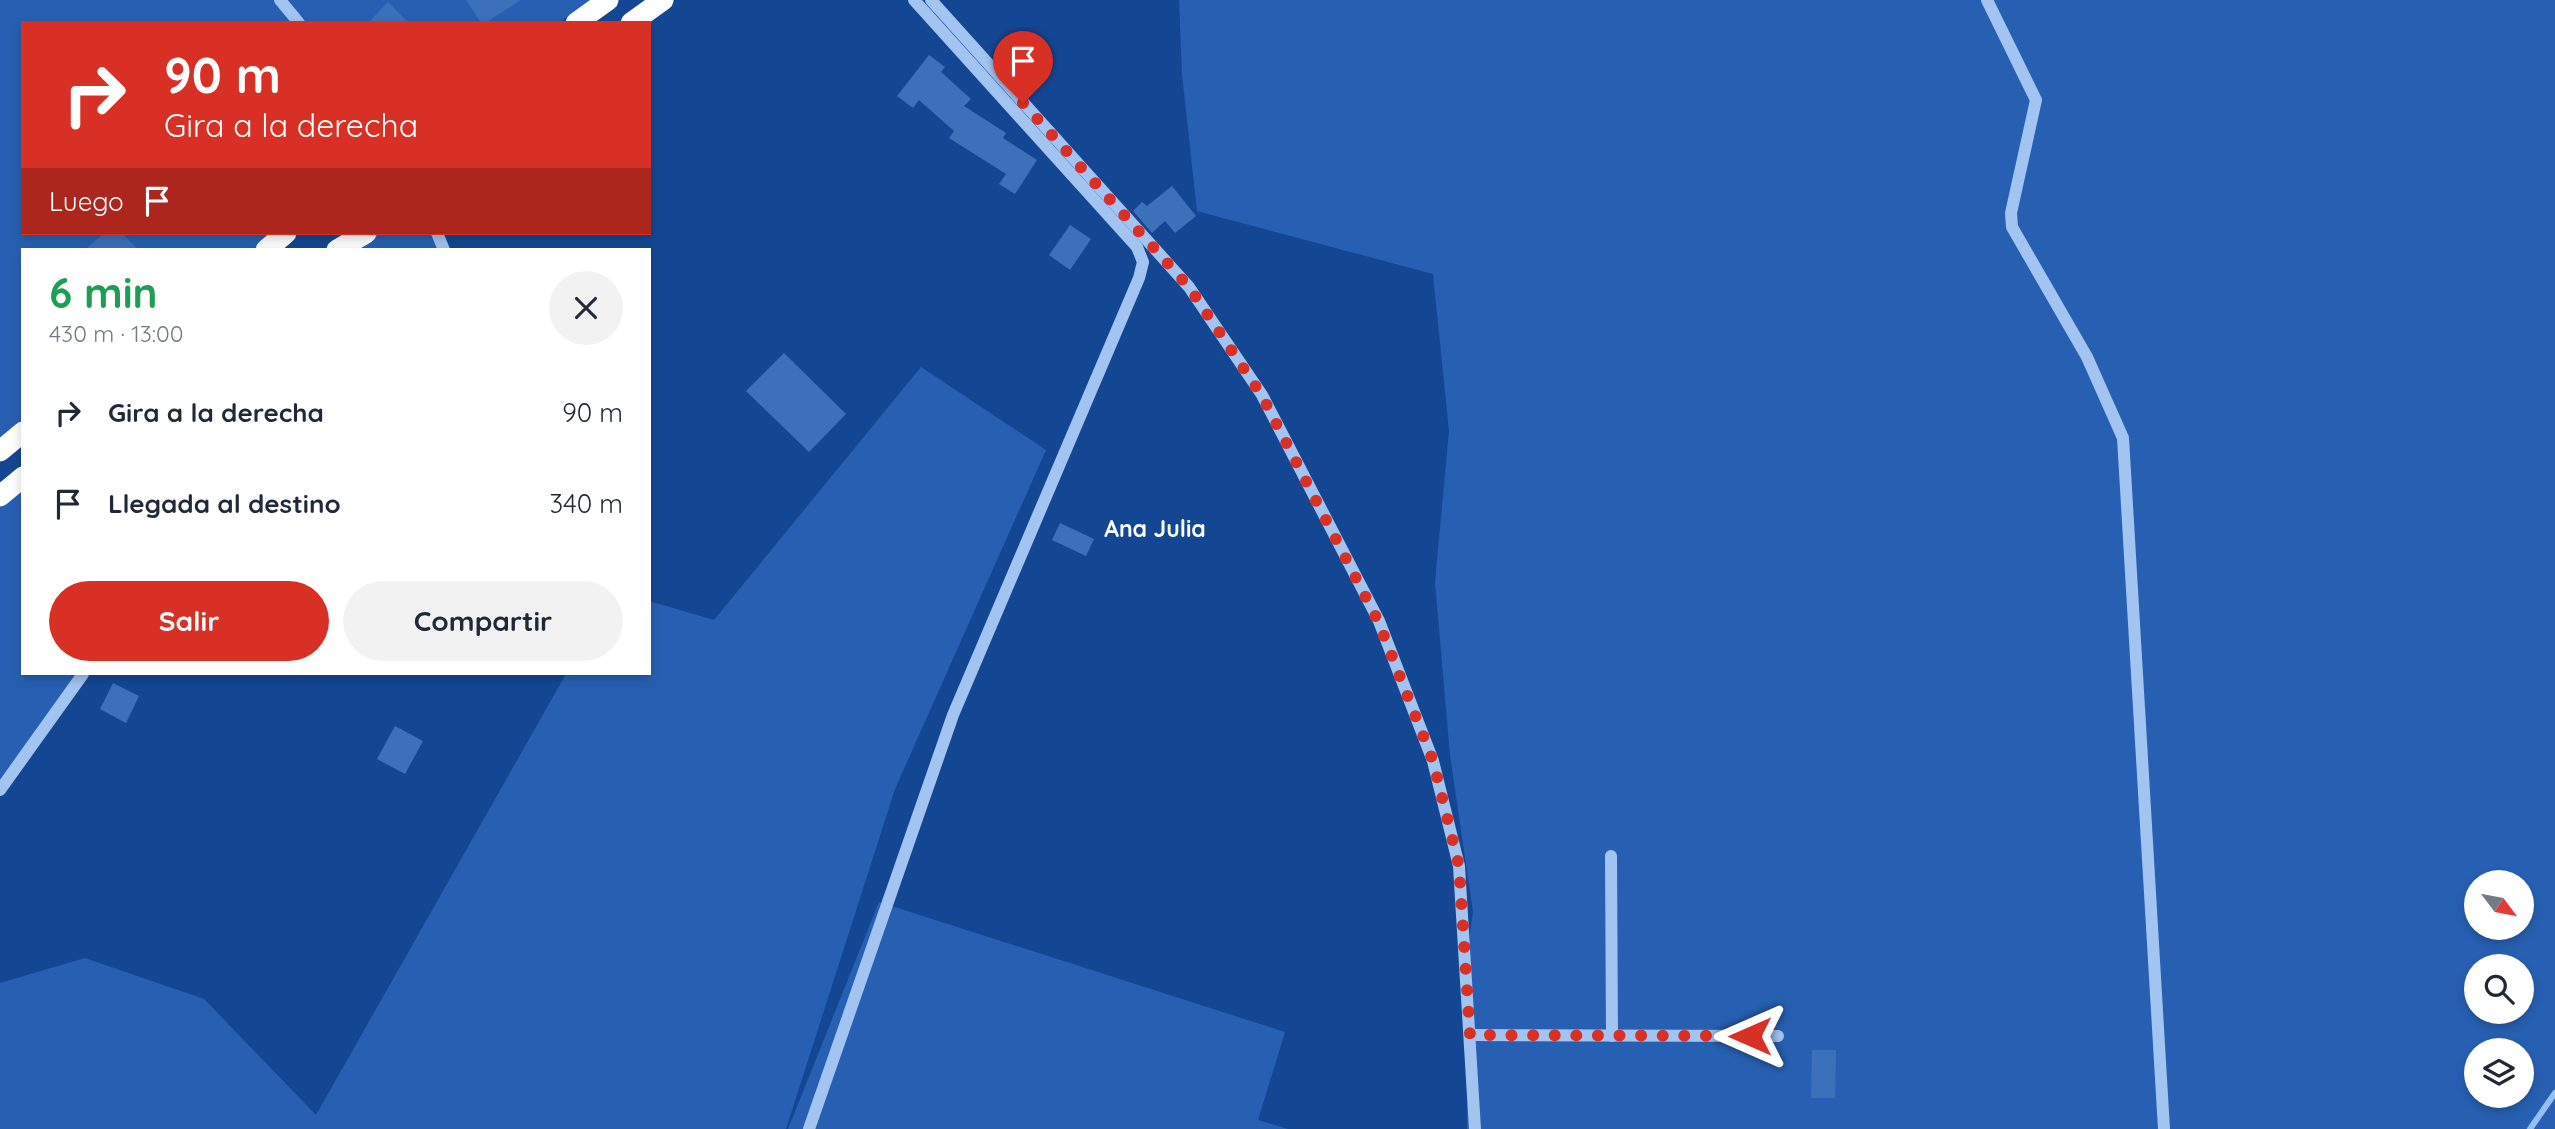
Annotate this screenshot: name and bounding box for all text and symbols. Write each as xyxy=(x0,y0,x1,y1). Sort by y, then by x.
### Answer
pin xyxy=(993,31,1053,103)
icon: arrive xyxy=(1004,42,1042,80)
text: 90 m xyxy=(164,44,281,105)
icon: right xyxy=(49,49,140,140)
text: Gira a la derecha xyxy=(164,105,418,145)
icon: arrive xyxy=(138,182,176,220)
text: Luego xyxy=(49,185,124,218)
text: 6 min xyxy=(49,266,158,319)
button: close xyxy=(549,271,623,345)
text: 430 m · 13:00 xyxy=(49,319,183,348)
icon: right xyxy=(49,394,87,432)
text: Gira a la derecha xyxy=(108,396,324,429)
text: 90 m xyxy=(562,396,623,429)
icon: arrive xyxy=(49,485,87,523)
text: Llegada al destino xyxy=(108,487,341,520)
text: 340 m xyxy=(549,487,623,520)
district label: Ana Julia xyxy=(1104,514,1206,543)
button: Salir xyxy=(49,581,329,661)
button: Compartir xyxy=(343,581,623,661)
north arrow xyxy=(2464,870,2534,940)
map controls xyxy=(2464,870,2534,1108)
button: search xyxy=(2464,954,2534,1024)
position arrow xyxy=(1713,999,1787,1073)
button: layers xyxy=(2464,1038,2534,1108)

